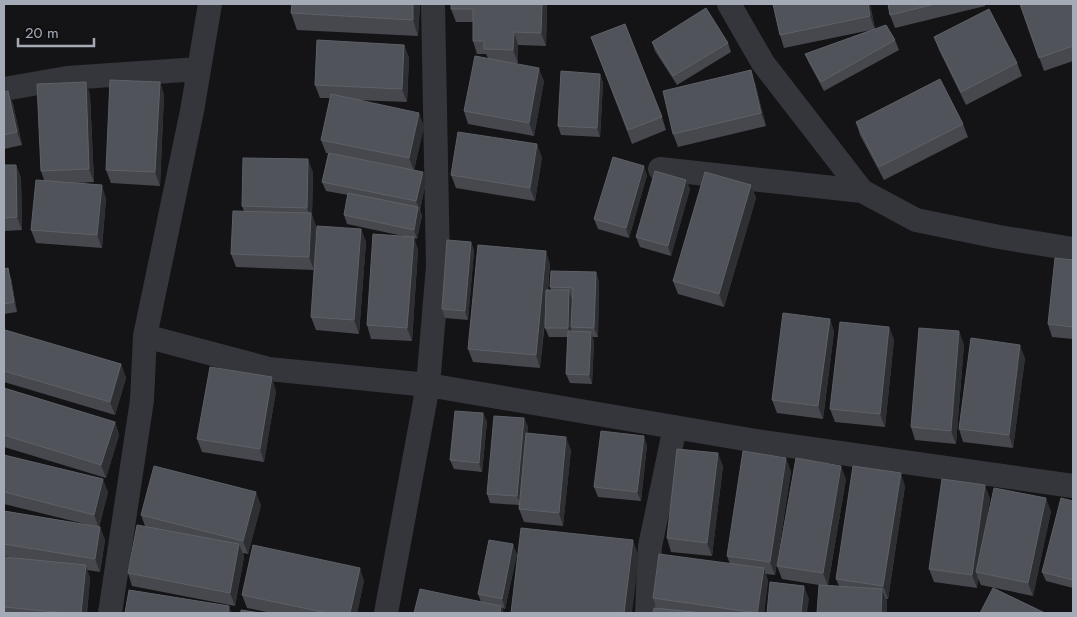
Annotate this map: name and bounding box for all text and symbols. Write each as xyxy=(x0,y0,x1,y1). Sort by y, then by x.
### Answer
scale bar xyxy=(18,15,94,47)
text: 20 m xyxy=(25,22,59,44)

